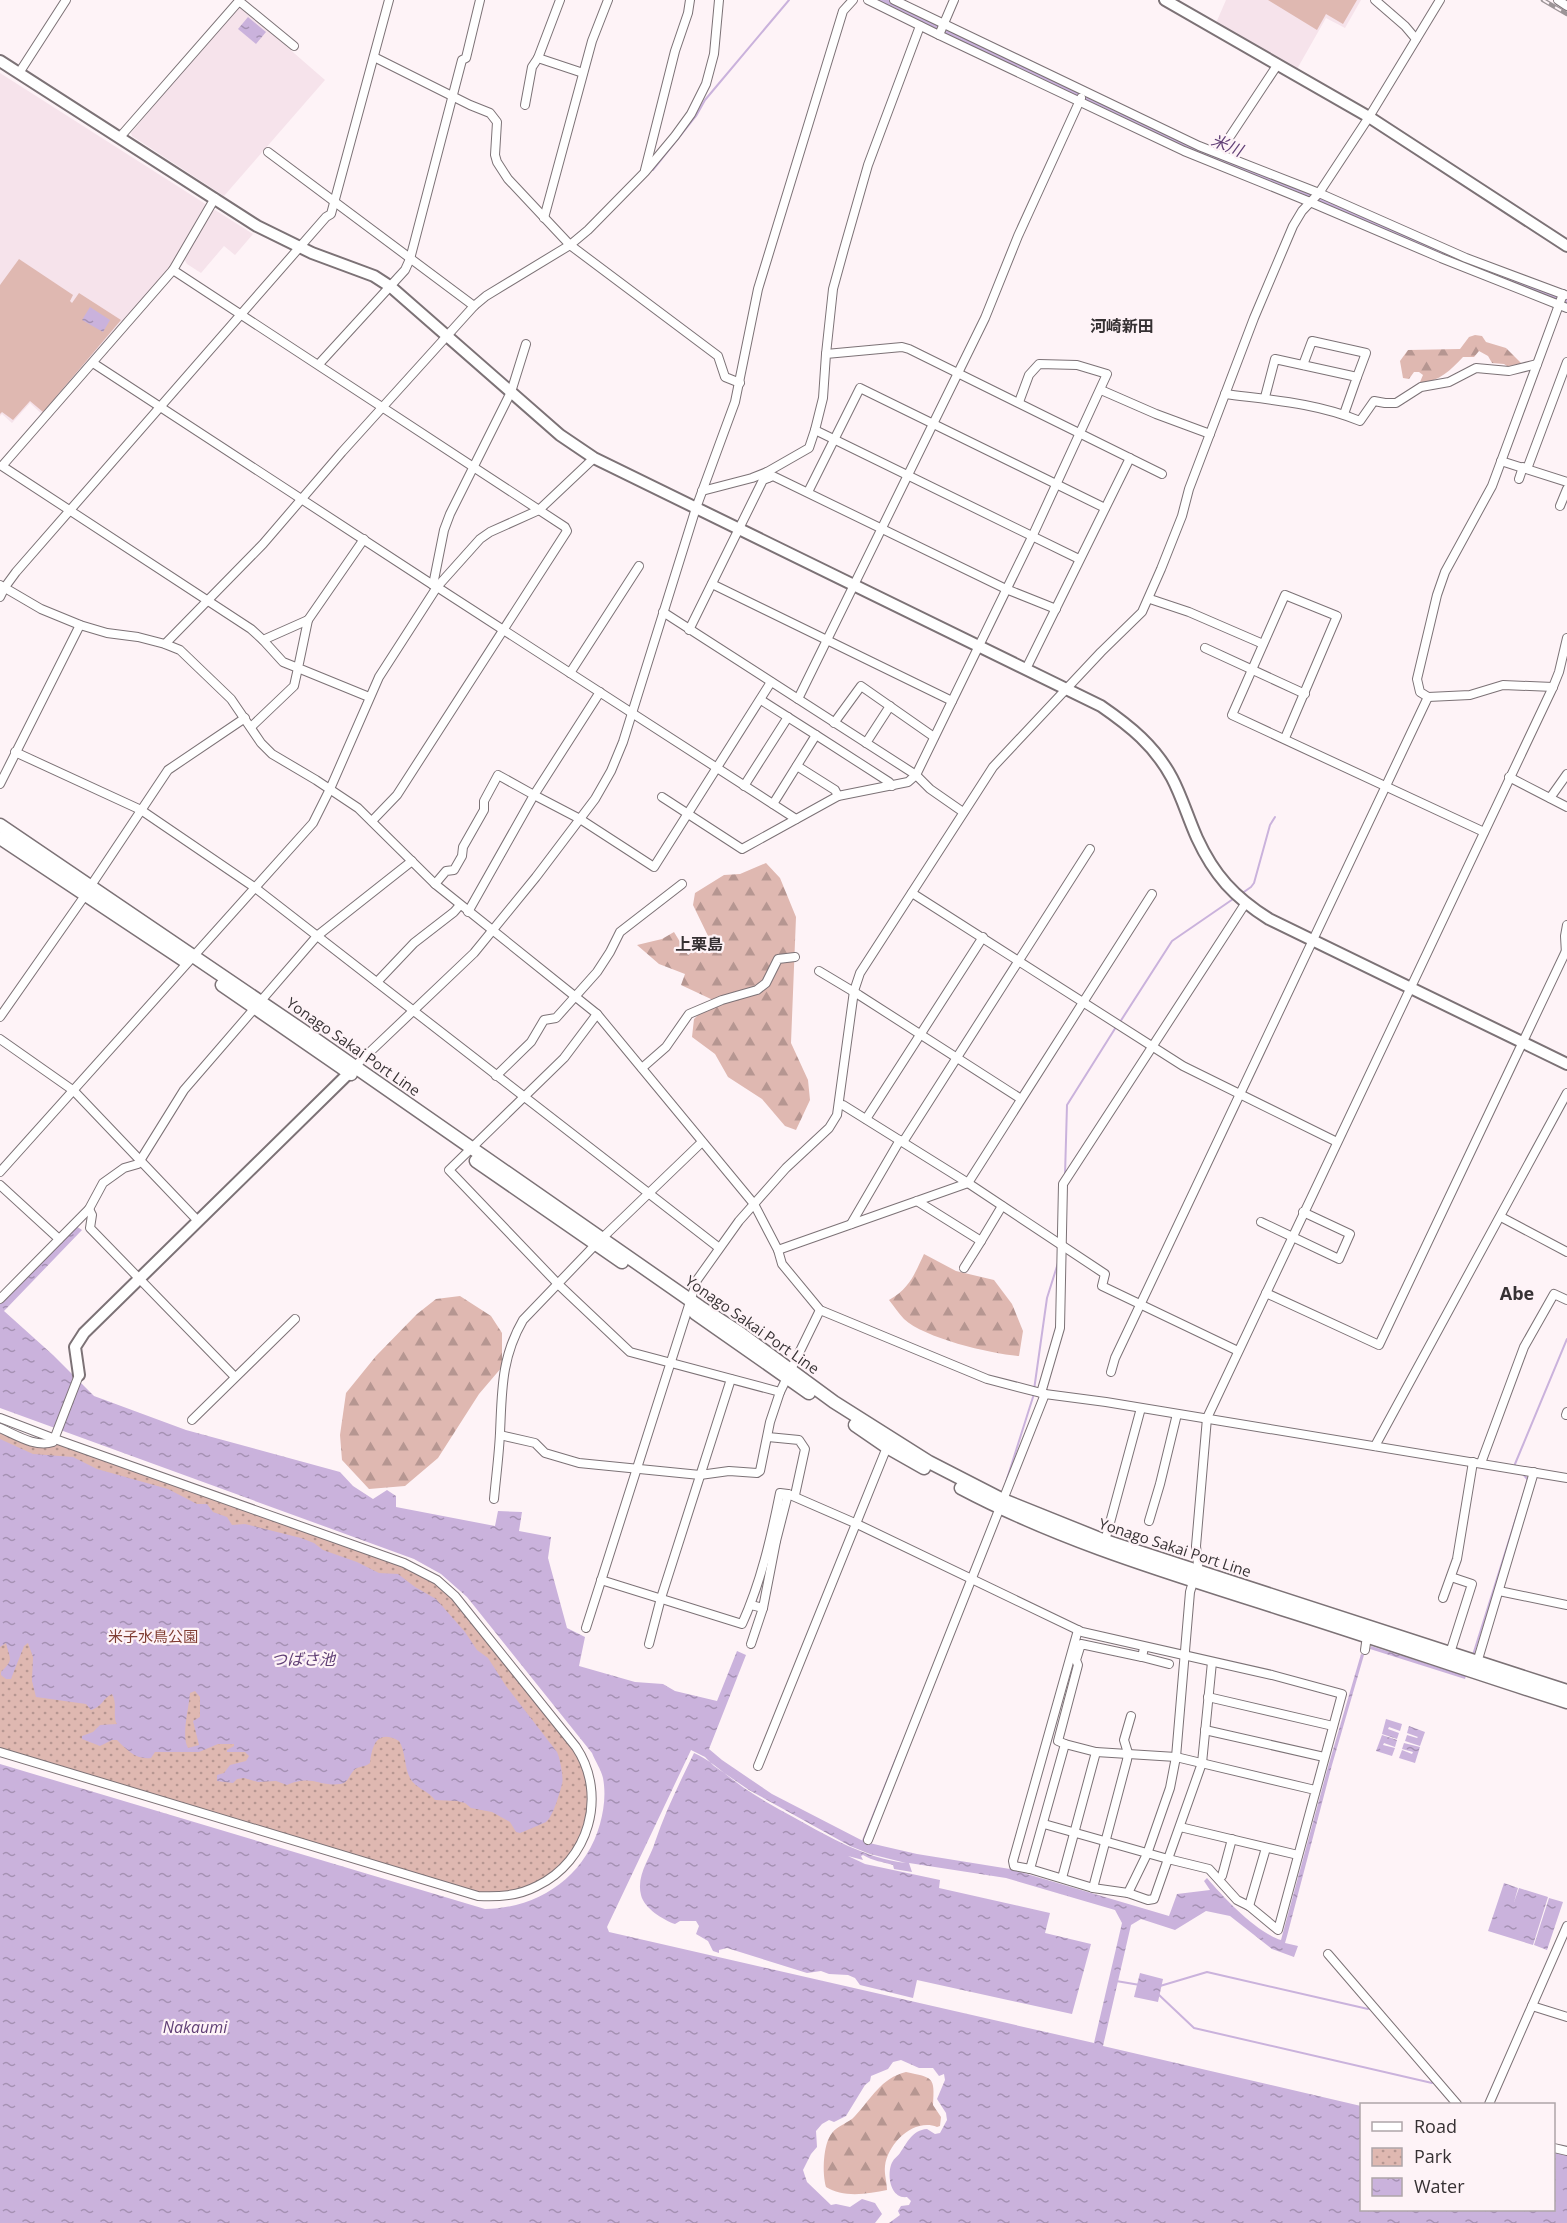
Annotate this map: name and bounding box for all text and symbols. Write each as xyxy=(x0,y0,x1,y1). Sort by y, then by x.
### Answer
water label: 米川 xyxy=(1208,129,1248,162)
district label: 河崎新田 xyxy=(1090,315,1154,337)
district label: 上栗島 xyxy=(675,933,723,955)
street label: Yonago Sakai Port Line xyxy=(283,992,424,1100)
street label: Yonago Sakai Port Line xyxy=(682,1270,823,1378)
district label: Abe xyxy=(1500,1281,1534,1305)
street label: Yonago Sakai Port Line xyxy=(1097,1513,1254,1581)
park label: 米子水鳥公園 xyxy=(108,1626,198,1646)
water label: つばさ池 xyxy=(271,1648,337,1670)
water label: Nakaumi xyxy=(163,2016,228,2038)
legend xyxy=(1360,2103,1555,2211)
text: Road xyxy=(1414,2114,1457,2138)
text: Park xyxy=(1414,2144,1452,2168)
text: Water xyxy=(1414,2174,1465,2198)

